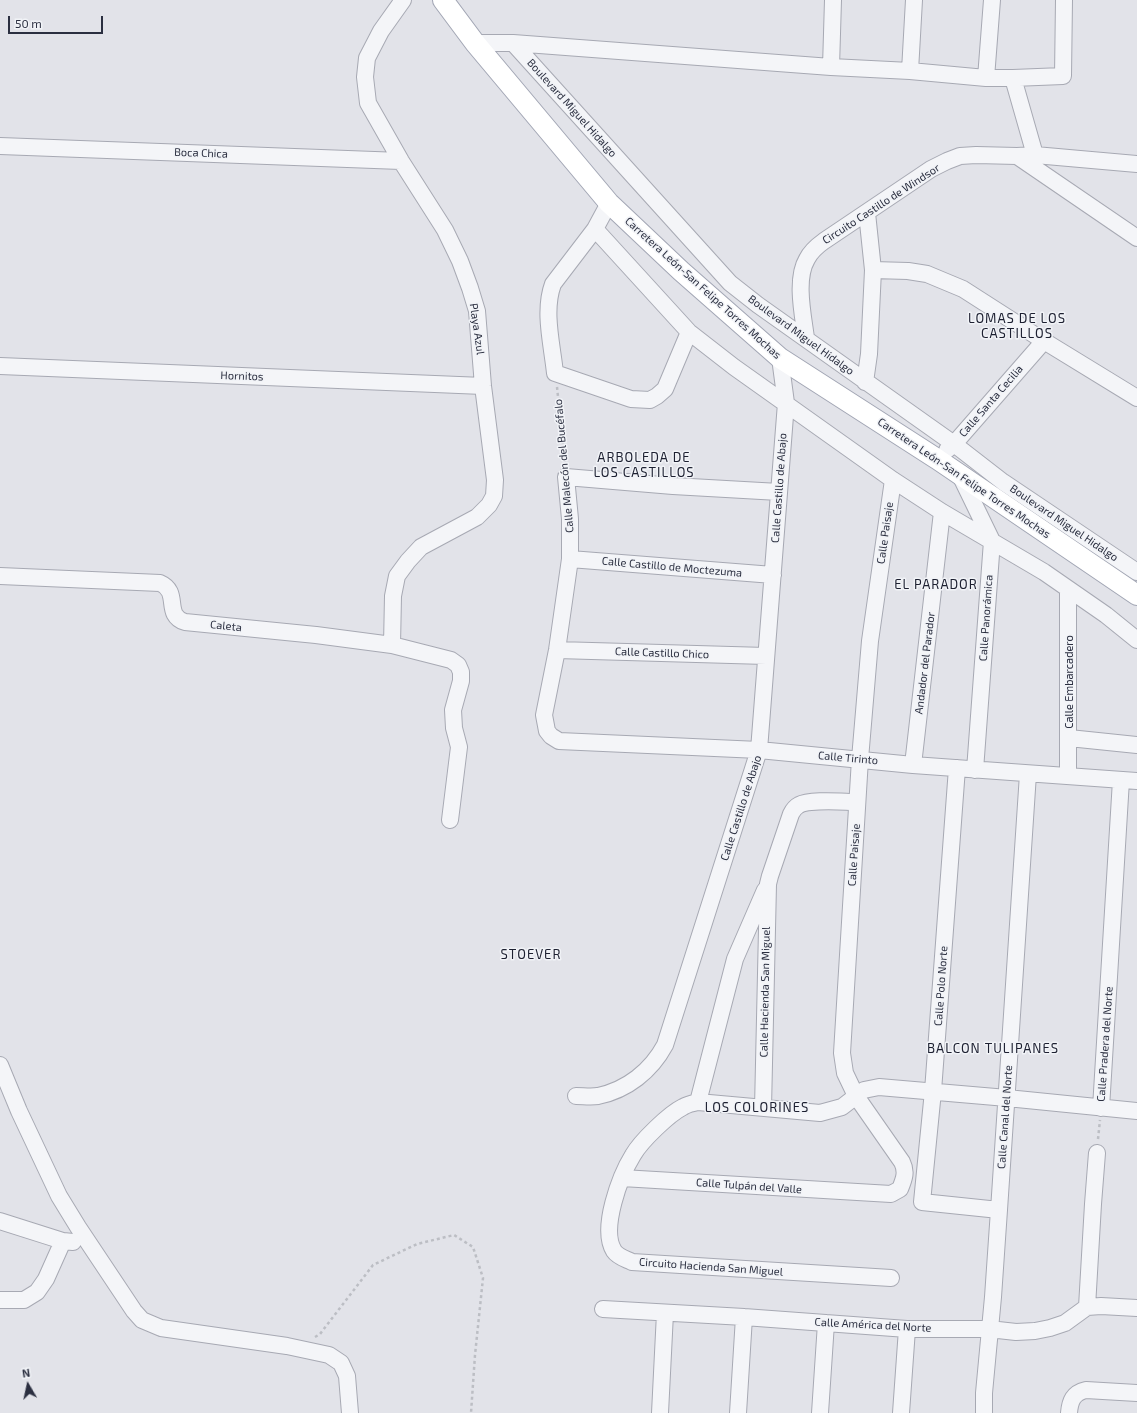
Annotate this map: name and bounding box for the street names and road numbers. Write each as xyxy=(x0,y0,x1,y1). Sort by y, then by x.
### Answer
street label: Boulevard Miguel Hidalgo xyxy=(524,56,620,160)
street label: Boca Chica xyxy=(174,145,228,161)
street label: Circuito Castillo de Windsor xyxy=(820,161,942,247)
street label: Carretera León-San Felipe Torres Mochas xyxy=(622,214,784,362)
street label: Boulevard Miguel Hidalgo xyxy=(745,292,857,378)
street label: Playa Azul xyxy=(467,302,487,356)
street label: Calle Santa Cecilia xyxy=(956,362,1026,440)
street label: Hornitos xyxy=(220,369,264,383)
street label: Calle Malecón del Bucéfalo xyxy=(552,398,576,534)
street label: Carretera León-San Felipe Torres Mochas xyxy=(875,415,1053,541)
street label: Calle Castillo de Abajo xyxy=(769,433,789,543)
street label: Boulevard Miguel Hidalgo xyxy=(1007,482,1121,564)
street label: Calle Paisaje xyxy=(874,501,896,565)
street label: Calle Castillo de Moctezuma xyxy=(601,554,743,580)
street label: Calle Panorámica xyxy=(976,574,996,662)
street label: Andador del Parador xyxy=(912,611,938,715)
street label: Caleta xyxy=(210,618,242,634)
street label: Calle Embarcadero xyxy=(1062,635,1076,729)
street label: Calle Castillo Chico xyxy=(615,645,709,661)
street label: Calle Tirinto xyxy=(817,749,879,767)
street label: Calle Castillo de Abajo xyxy=(718,754,764,862)
street label: Calle Paisaje xyxy=(845,823,863,887)
street label: Calle Hacienda San Miguel xyxy=(757,926,773,1058)
street label: Calle Polo Norte xyxy=(932,945,950,1027)
street label: Calle Pradera del Norte xyxy=(1094,986,1116,1102)
street label: Calle Canal del Norte xyxy=(995,1065,1015,1169)
street label: Calle Tulpán del Valle xyxy=(696,1176,802,1196)
street label: Circuito Hacienda San Miguel xyxy=(639,1255,783,1279)
street label: Calle América del Norte xyxy=(814,1315,932,1335)

